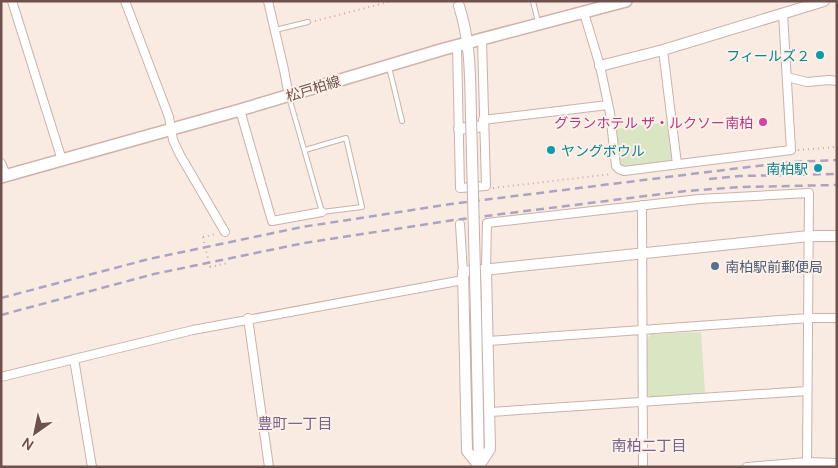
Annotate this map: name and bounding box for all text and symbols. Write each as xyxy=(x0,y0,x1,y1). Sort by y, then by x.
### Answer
place label: フィールズ２ xyxy=(726,46,810,65)
marker: フィールズ２ xyxy=(814,49,826,61)
street label: 松戸柏線 xyxy=(283,71,343,105)
place label: グランホテル ザ・ルクソー南柏 xyxy=(554,113,753,132)
marker: グランホテル ザ・ルクソー南柏 xyxy=(757,116,769,128)
place label: ヤングボウル xyxy=(561,141,645,160)
marker: ヤングボウル xyxy=(545,144,557,156)
place label: 南柏駅 xyxy=(766,159,808,178)
marker: 南柏駅 xyxy=(812,162,824,174)
place label: 南柏駅前郵便局 xyxy=(725,257,823,276)
marker: 南柏駅前郵便局 xyxy=(709,260,721,272)
north arrow xyxy=(10,408,60,458)
district label: 豊町一丁目 xyxy=(257,413,333,434)
text: N xyxy=(18,434,37,455)
district label: 南柏二丁目 xyxy=(611,435,687,456)

